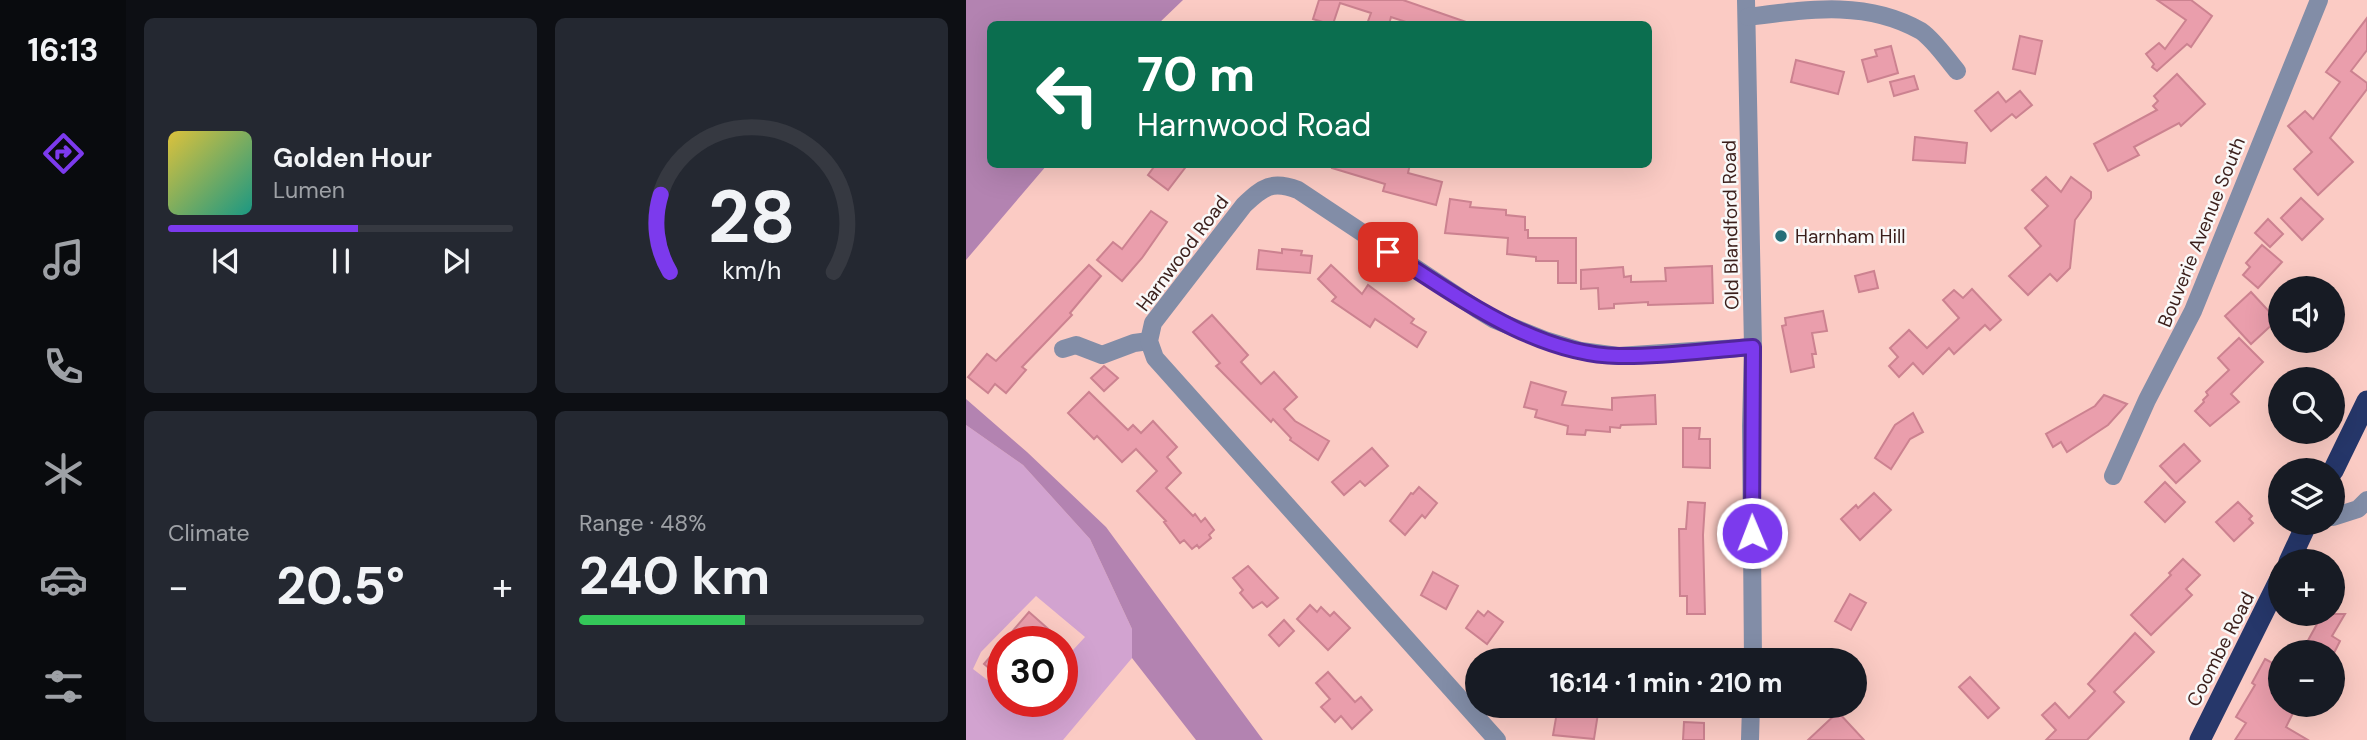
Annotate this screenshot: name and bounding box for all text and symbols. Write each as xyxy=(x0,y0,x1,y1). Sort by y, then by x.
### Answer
text: 16:13 xyxy=(27,29,99,71)
text: 70 m xyxy=(1137,42,1255,106)
icon: left xyxy=(1022,49,1113,140)
text: Harnwood Road xyxy=(1137,104,1371,146)
icon: directions xyxy=(39,129,88,178)
street label: Bouverie Avenue South xyxy=(2152,134,2251,331)
street label: Old Blandford Road xyxy=(1717,140,1744,310)
text: Golden Hour xyxy=(273,141,432,175)
text: 28 xyxy=(708,170,795,265)
text: Lumen xyxy=(273,175,345,205)
street label: Harnwood Road xyxy=(1131,190,1234,316)
pin xyxy=(1358,222,1418,282)
place label: Harnham Hill xyxy=(1795,224,1905,249)
marker: Harnham Hill xyxy=(1773,228,1789,244)
icon: arrive xyxy=(1369,233,1407,271)
icon: music xyxy=(39,235,88,284)
icon: previous xyxy=(207,242,245,280)
icon: pause xyxy=(322,242,360,280)
icon: next xyxy=(437,242,475,280)
text: km/h xyxy=(722,254,781,287)
map controls xyxy=(2268,276,2345,717)
button: sound xyxy=(2268,276,2345,353)
icon: phone xyxy=(39,342,88,391)
button: search xyxy=(2268,367,2345,444)
icon: climate xyxy=(39,449,88,498)
button: layers xyxy=(2268,458,2345,535)
position arrow xyxy=(1715,496,1789,570)
text: Range · 48% xyxy=(579,508,706,538)
text: Climate xyxy=(168,518,250,548)
text: 240 km xyxy=(579,542,770,610)
button: + xyxy=(2268,549,2345,626)
text: 20.5° xyxy=(276,552,405,620)
icon: car xyxy=(39,555,88,604)
text: − xyxy=(168,562,189,612)
text: + xyxy=(492,562,513,612)
street label: Coombe Road xyxy=(2181,588,2260,711)
speed limit sign: 30 xyxy=(987,626,1078,717)
button: − xyxy=(2268,640,2345,717)
icon: filters xyxy=(39,662,88,711)
text: 16:14 · 1 min · 210 m xyxy=(1549,666,1783,700)

